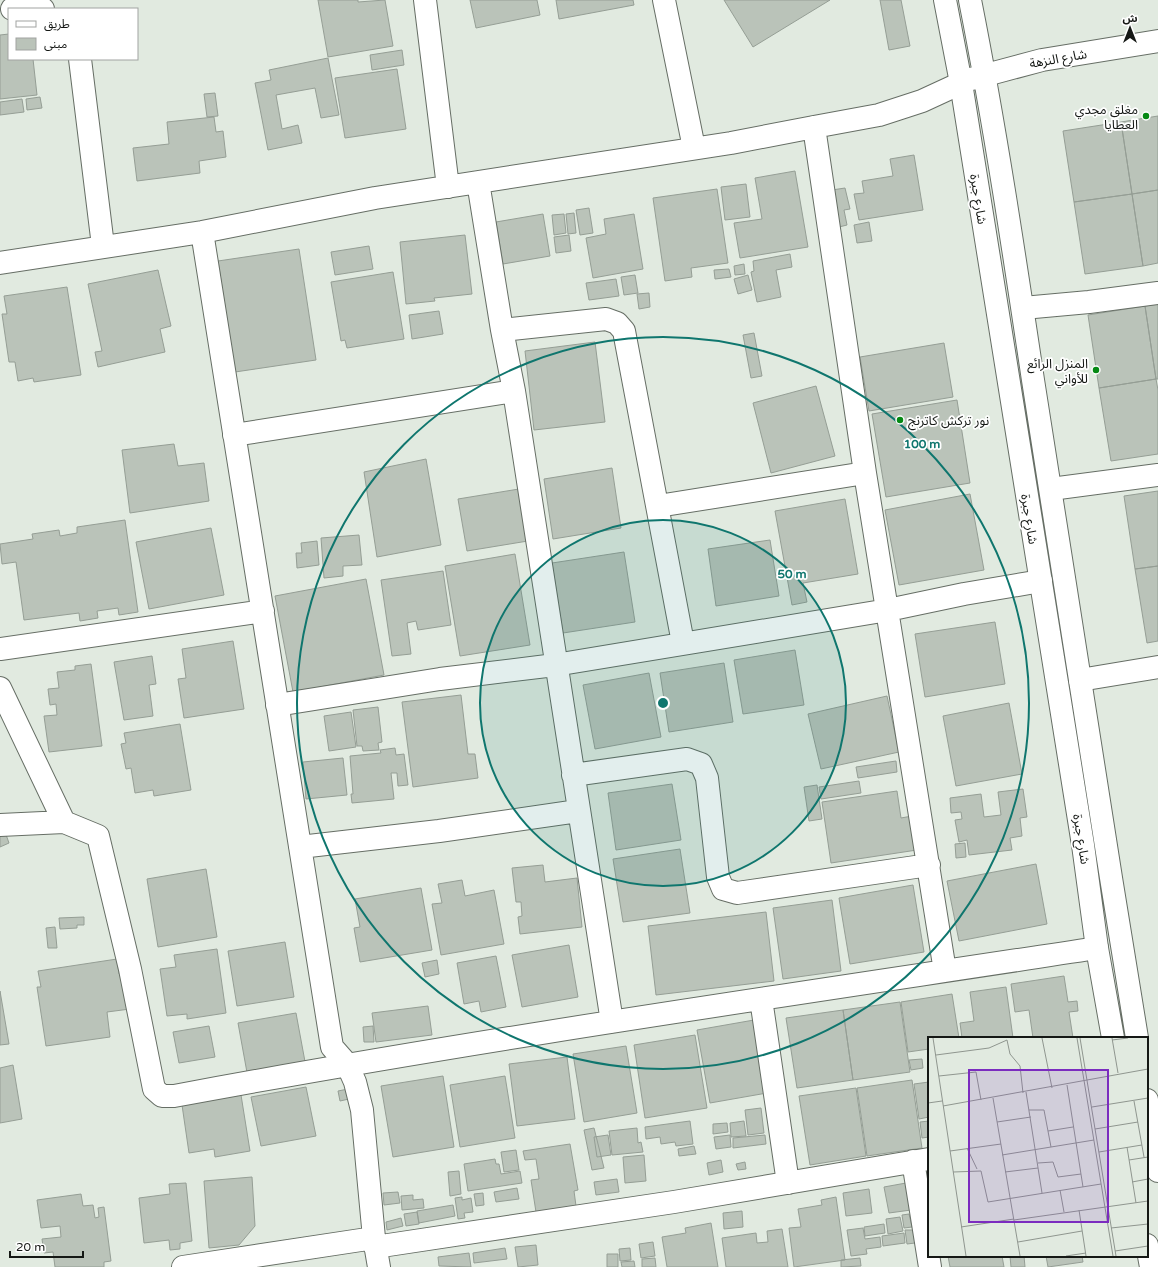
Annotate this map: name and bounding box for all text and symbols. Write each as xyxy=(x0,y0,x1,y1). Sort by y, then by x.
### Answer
legend xyxy=(8,8,138,60)
north arrow xyxy=(1110,8,1150,48)
text: ش xyxy=(1122,12,1138,25)
text: طريق xyxy=(44,17,70,32)
text: مبنى xyxy=(44,37,67,51)
street label: شارع النزهة xyxy=(1028,46,1089,74)
place label: مغلق مجدي العطايا xyxy=(1075,102,1138,133)
marker: مغلق مجدي العطايا xyxy=(1141,111,1151,121)
street label: شارع جبرة xyxy=(964,173,990,226)
place label: المنزل الرائع للأواني xyxy=(1027,356,1088,389)
marker: المنزل الرائع للأواني xyxy=(1091,365,1101,375)
place label: نور تركش كاترنج xyxy=(908,413,989,431)
marker: نور تركش كاترنج xyxy=(895,415,905,425)
text: 100 m xyxy=(904,437,940,451)
street label: شارع جبرة xyxy=(1015,493,1041,546)
text: 50 m xyxy=(777,567,807,581)
centre of rings xyxy=(656,696,670,710)
street label: شارع جبرة xyxy=(1067,813,1093,866)
inset map xyxy=(928,1037,1148,1257)
scale bar xyxy=(10,1233,83,1259)
text: 20 m xyxy=(16,1240,45,1254)

